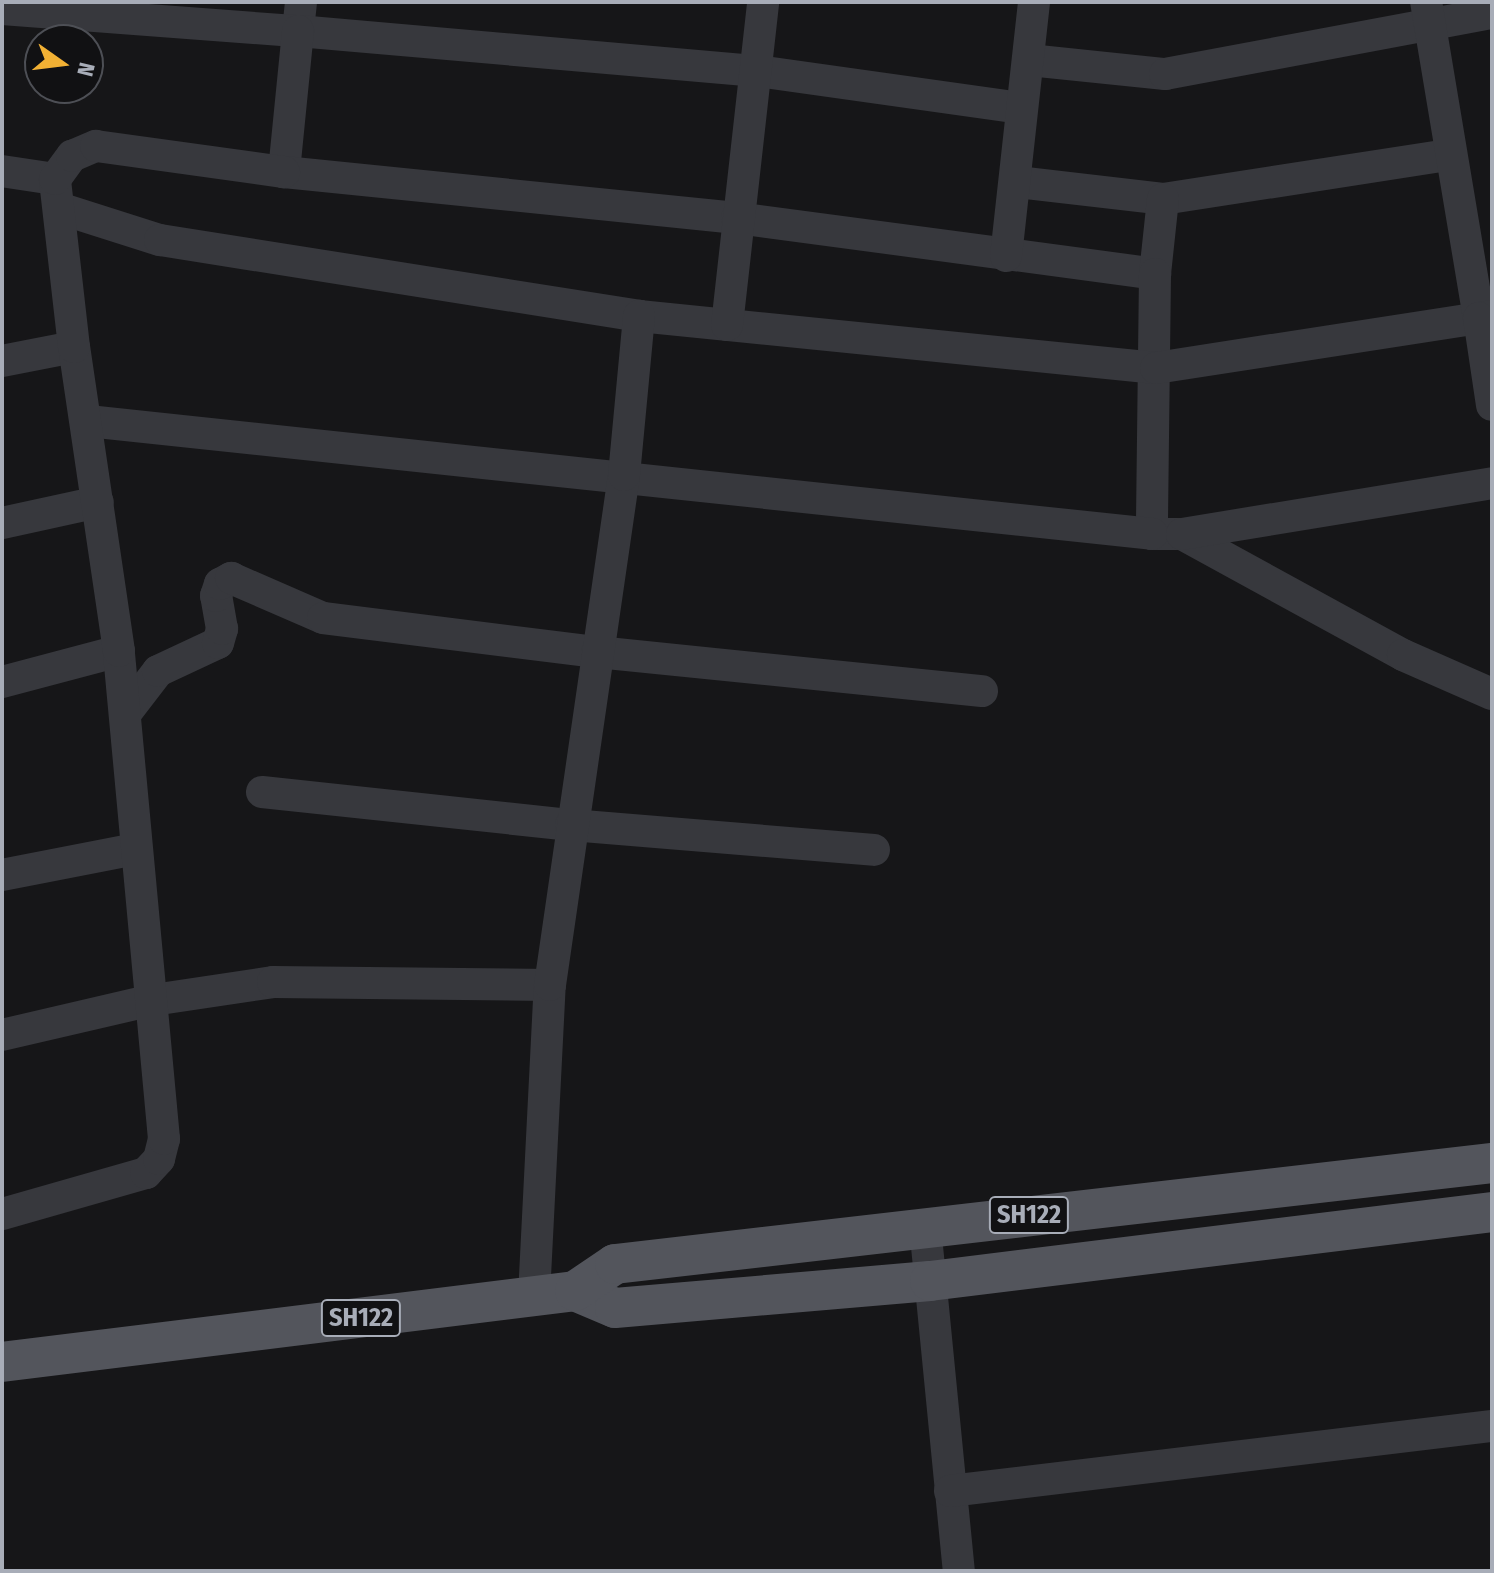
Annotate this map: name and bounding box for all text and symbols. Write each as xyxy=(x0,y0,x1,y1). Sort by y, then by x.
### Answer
north arrow xyxy=(24,24,104,104)
text: N xyxy=(71,60,101,79)
road number: SH122 xyxy=(987,1193,1071,1237)
road number: SH122 xyxy=(319,1296,403,1340)

